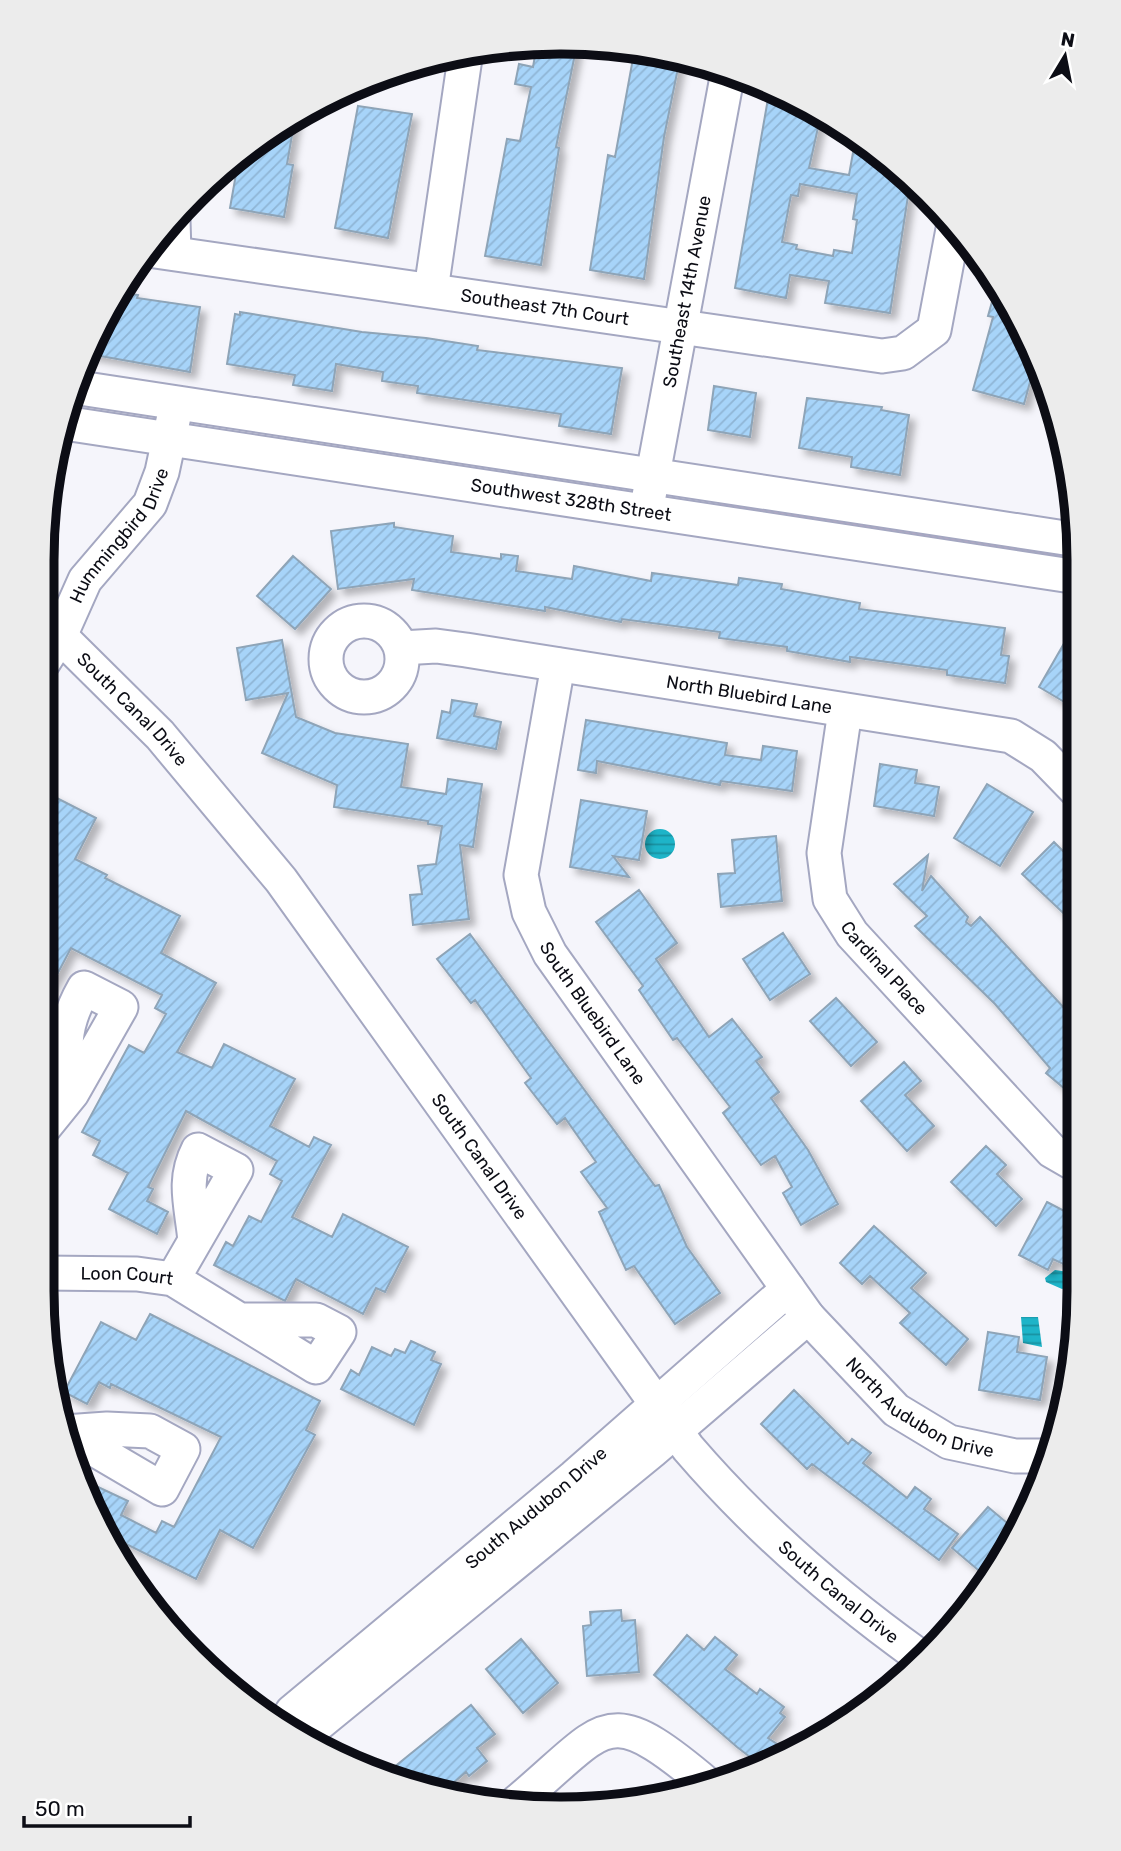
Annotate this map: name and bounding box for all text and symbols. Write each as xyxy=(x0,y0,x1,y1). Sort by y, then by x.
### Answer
north arrow xyxy=(1030,21,1100,91)
text: N xyxy=(1059,27,1077,52)
street label: Southeast 14th Avenue xyxy=(658,194,716,389)
street label: Southeast 7th Court xyxy=(459,284,630,330)
street label: Hummingbird Drive xyxy=(65,465,174,607)
street label: Southwest 328th Street xyxy=(469,474,673,526)
street label: South Canal Drive xyxy=(72,648,192,771)
street label: North Bluebird Lane xyxy=(665,671,834,719)
street label: Cardinal Place xyxy=(836,917,932,1020)
street label: South Bluebird Lane xyxy=(535,938,651,1089)
street label: South Canal Drive xyxy=(427,1089,532,1224)
street label: Loon Court xyxy=(80,1262,175,1290)
street label: North Audubon Drive xyxy=(841,1353,996,1462)
street label: South Audubon Drive xyxy=(461,1442,612,1574)
street label: South Canal Drive xyxy=(774,1536,903,1648)
scale bar xyxy=(24,1784,191,1828)
text: 50 m xyxy=(35,1796,85,1821)

